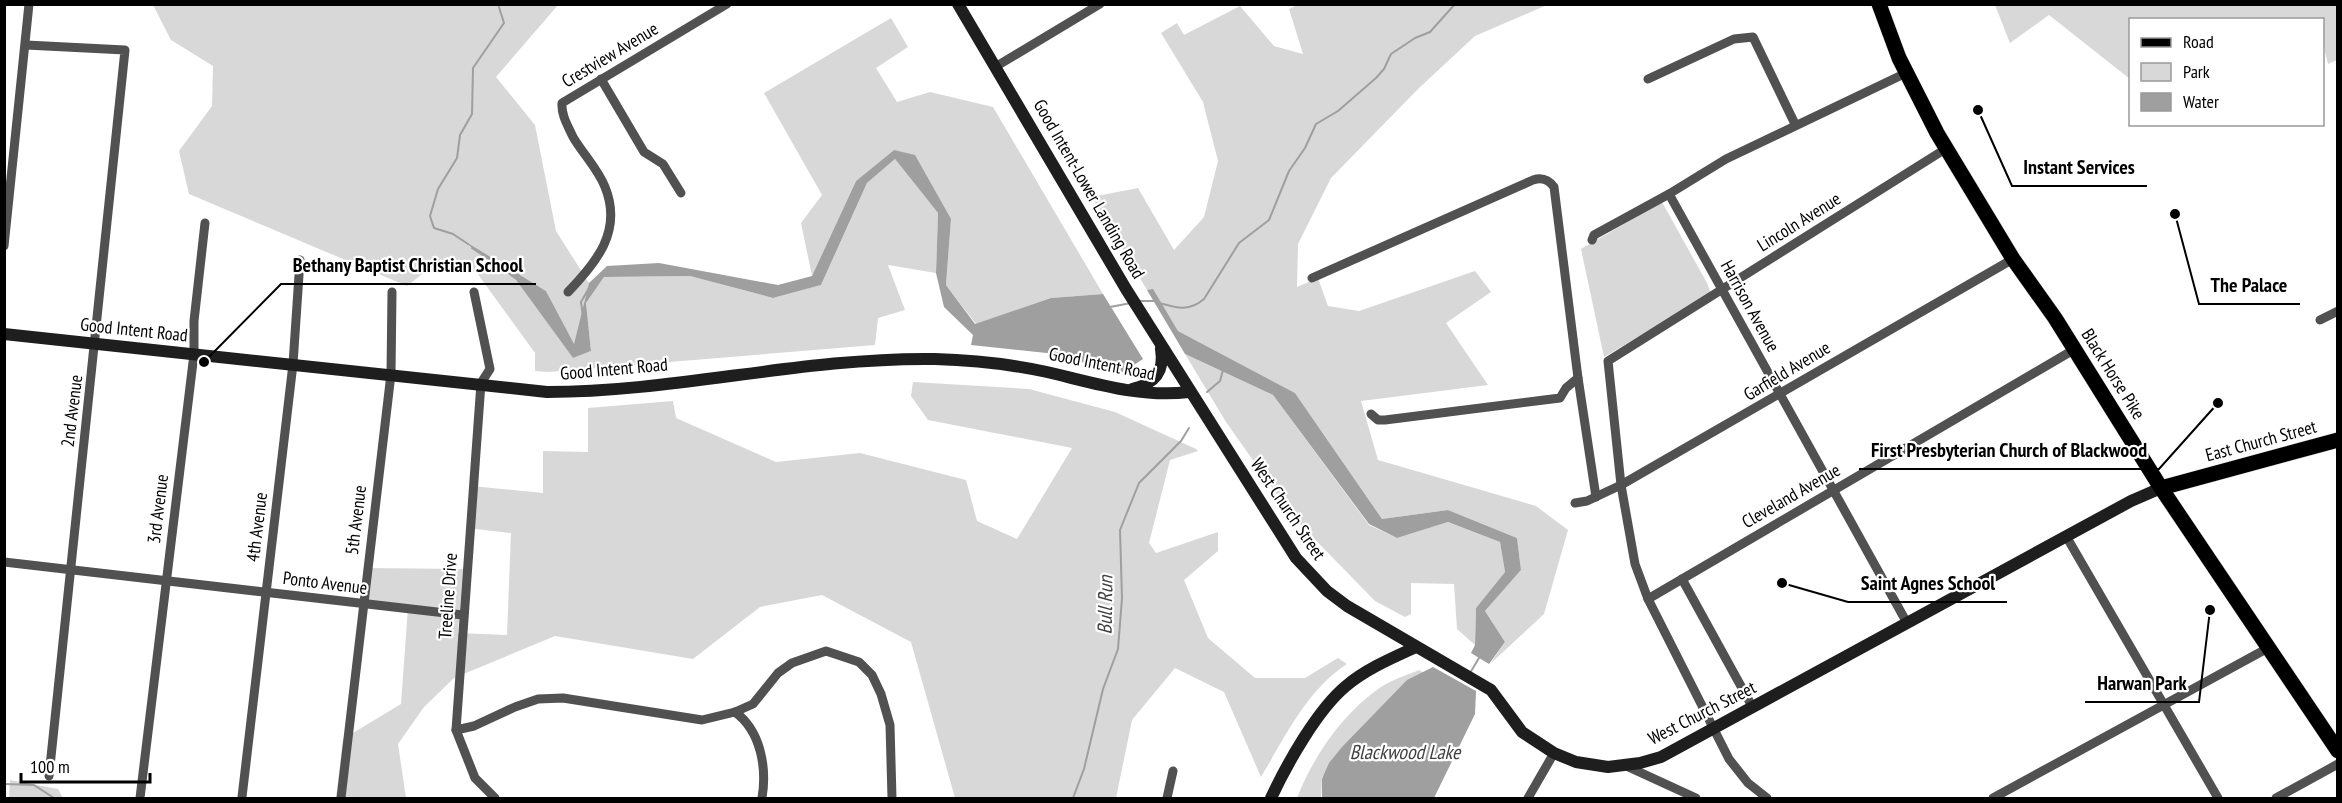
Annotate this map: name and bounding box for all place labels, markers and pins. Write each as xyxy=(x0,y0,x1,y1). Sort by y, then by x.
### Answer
callout: Instant Services xyxy=(2012,148,2147,186)
callout: Bethany Baptist Christian School xyxy=(281,246,536,284)
callout: The Palace xyxy=(2199,266,2300,304)
callout: First Presbyterian Church of Blackwood xyxy=(1859,431,2159,469)
callout: Saint Agnes School xyxy=(1848,564,2007,602)
callout: Harwan Park xyxy=(2085,664,2199,702)

